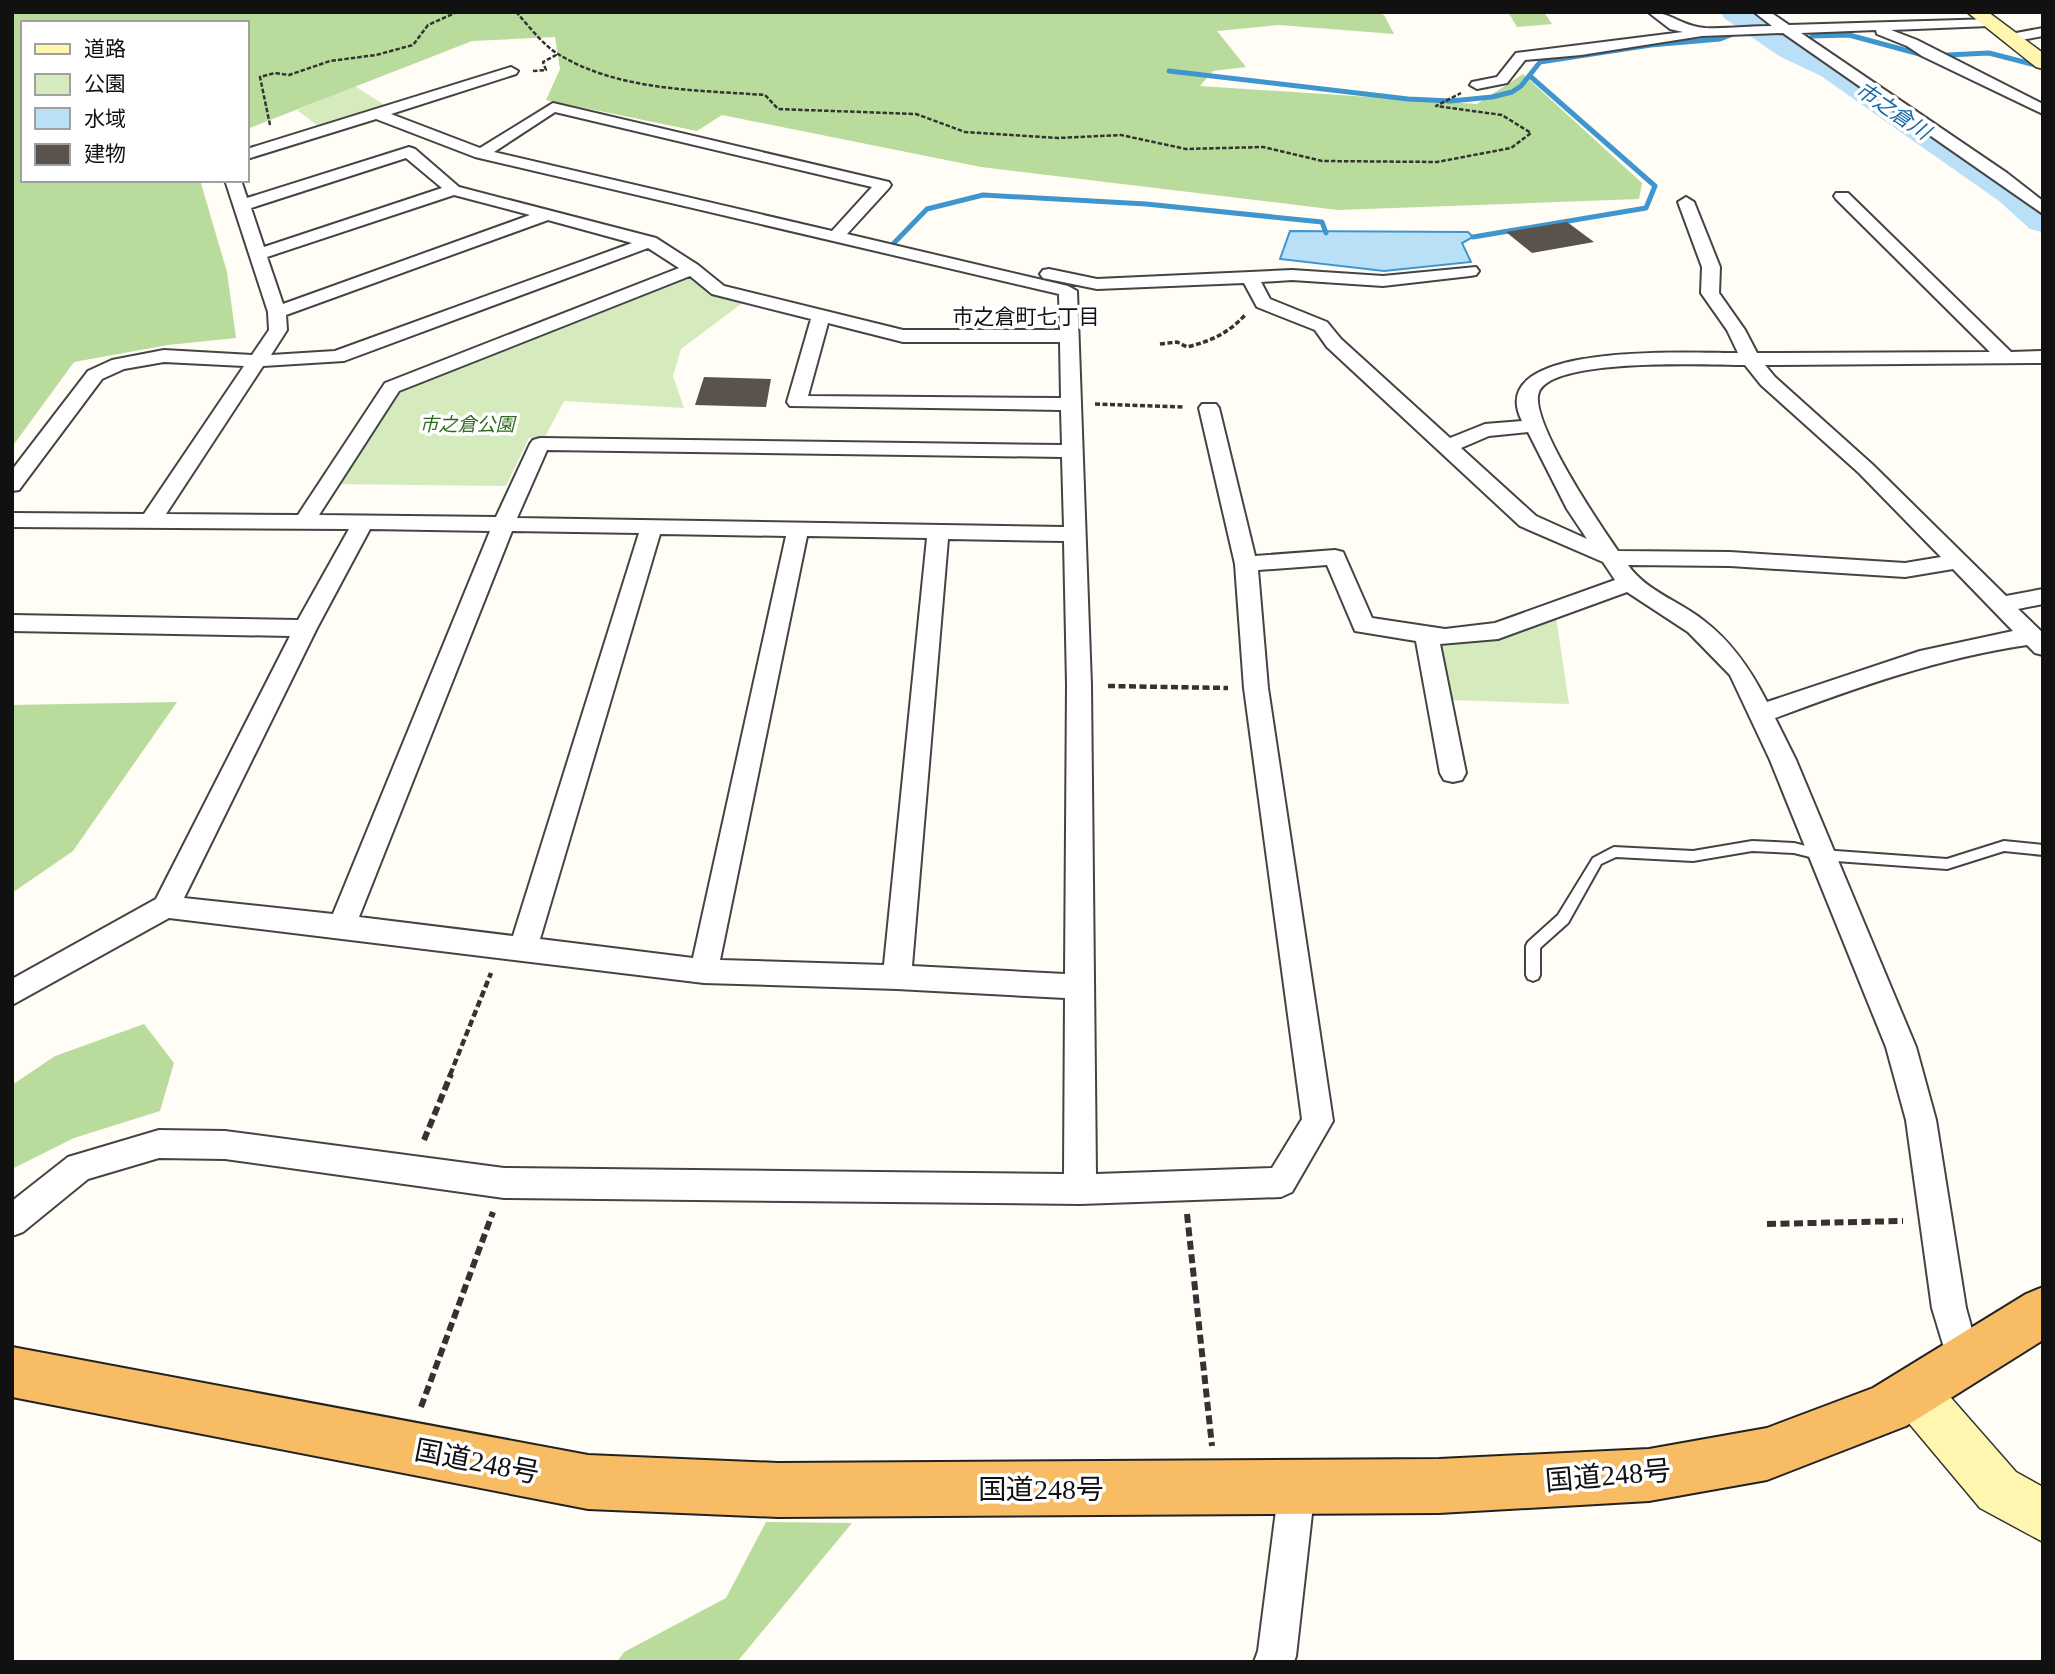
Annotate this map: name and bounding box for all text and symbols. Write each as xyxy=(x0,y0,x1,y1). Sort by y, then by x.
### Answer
legend xyxy=(21,21,248,182)
text: 道路 xyxy=(84,37,126,61)
text: 公園 xyxy=(84,72,126,96)
water label: 市之倉川 xyxy=(1851,78,1936,146)
text: 水域 xyxy=(84,107,126,131)
text: 建物 xyxy=(84,142,126,166)
district label: 市之倉町七丁目 xyxy=(953,305,1100,329)
park label: 市之倉公園 xyxy=(419,414,517,435)
street label: 国道248号 xyxy=(412,1434,542,1489)
street label: 国道248号 xyxy=(1544,1455,1672,1496)
street label: 国道248号 xyxy=(978,1474,1104,1505)

